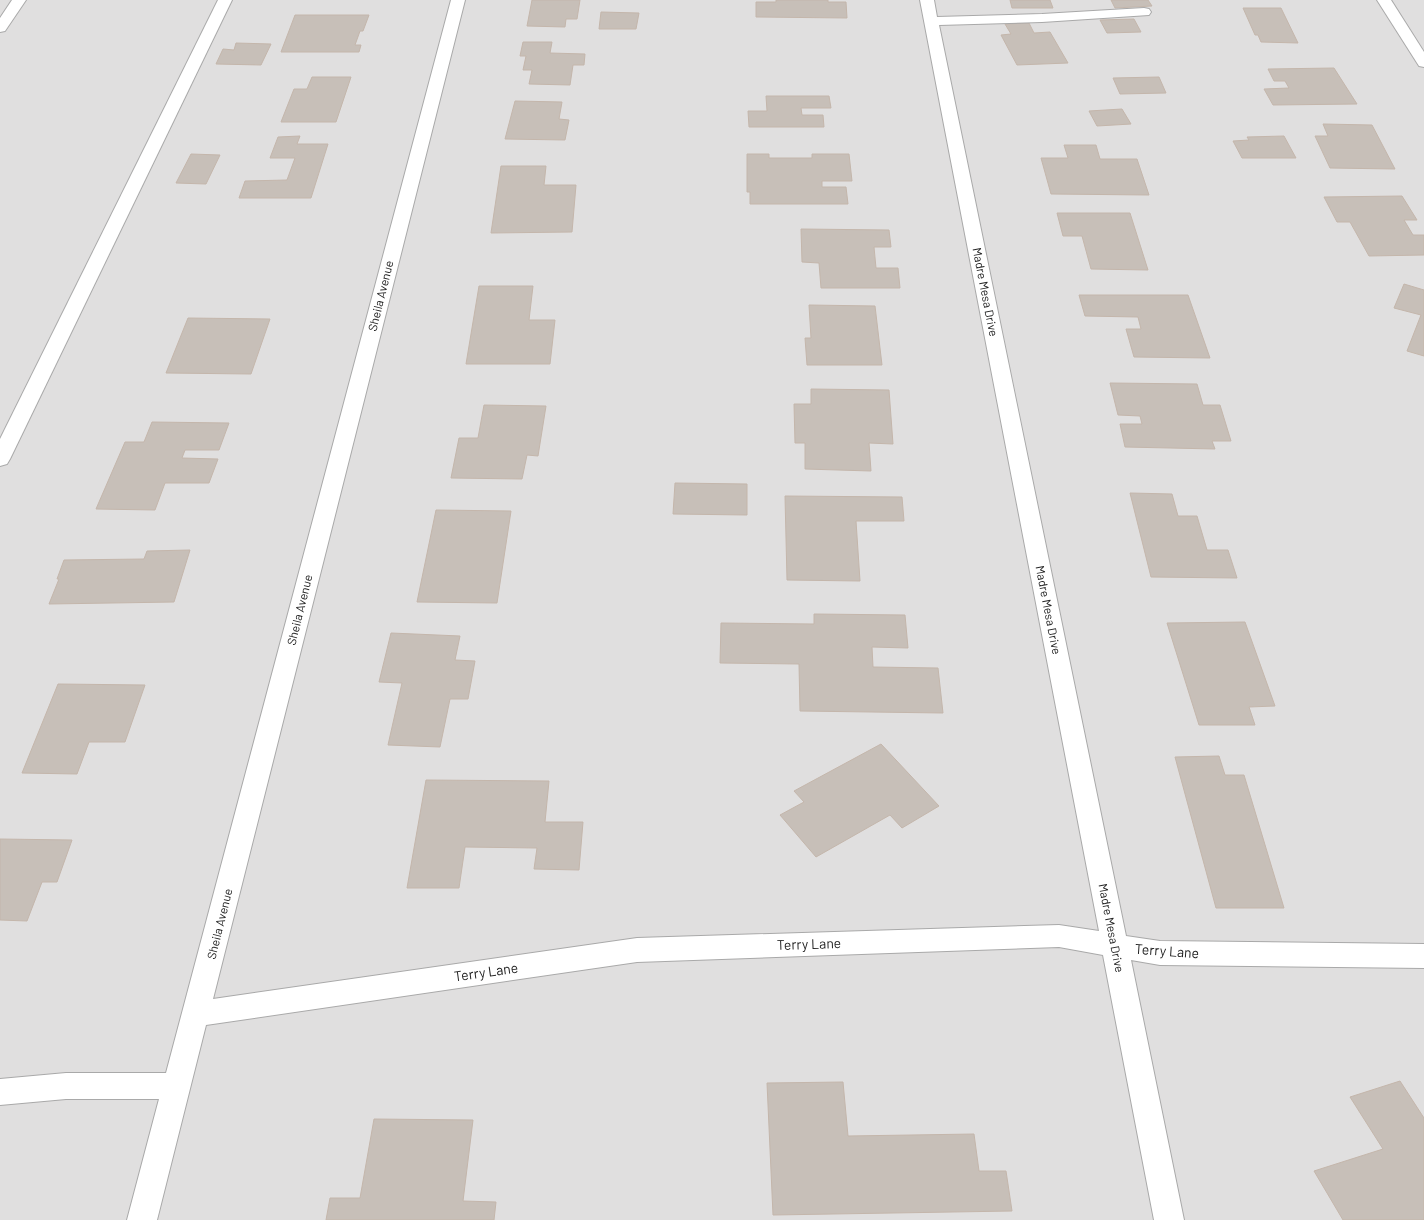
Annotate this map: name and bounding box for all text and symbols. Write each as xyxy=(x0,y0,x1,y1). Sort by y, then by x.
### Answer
street label: Madre Mesa Drive xyxy=(970,246,1001,337)
street label: Sheila Avenue xyxy=(364,259,396,333)
street label: Madre Mesa Drive xyxy=(1033,564,1064,655)
street label: Sheila Avenue xyxy=(283,573,315,647)
street label: Madre Mesa Drive xyxy=(1096,882,1127,973)
street label: Sheila Avenue xyxy=(203,887,235,961)
street label: Terry Lane xyxy=(777,934,841,953)
street label: Terry Lane xyxy=(1134,940,1200,961)
street label: Terry Lane xyxy=(453,959,519,984)

